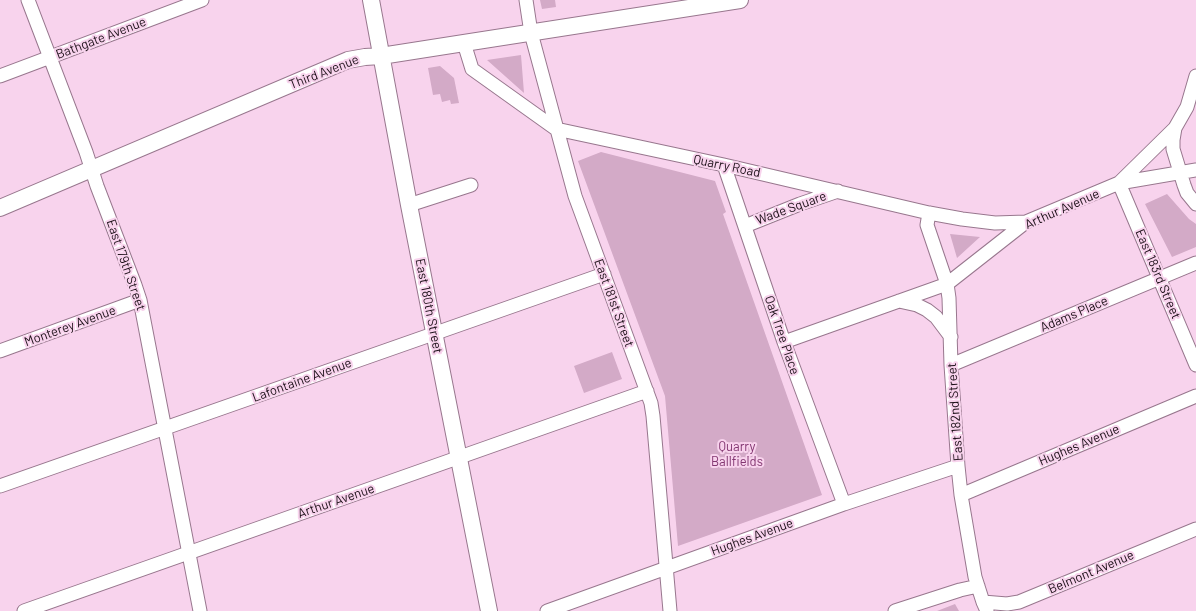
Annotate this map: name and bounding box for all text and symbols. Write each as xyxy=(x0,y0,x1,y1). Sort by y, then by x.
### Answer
street label: Bathgate Avenue xyxy=(54,14,148,62)
street label: Third Avenue xyxy=(287,52,361,92)
street label: Quarry Road xyxy=(692,151,762,181)
street label: Arthur Avenue xyxy=(1022,186,1102,232)
street label: Wade Square xyxy=(754,188,828,228)
street label: East 179th Street xyxy=(103,217,149,313)
street label: East 183rd Street xyxy=(1132,227,1184,321)
street label: East 180th Street xyxy=(412,257,446,355)
street label: East 181st Street xyxy=(591,257,637,349)
street label: Oak Tree Place xyxy=(761,293,803,377)
street label: Adams Place xyxy=(1038,293,1110,335)
street label: Monterey Avenue xyxy=(22,302,118,350)
street label: Lafontaine Avenue xyxy=(250,355,354,405)
street label: East 182nd Street xyxy=(944,362,966,462)
street label: Hughes Avenue xyxy=(1036,421,1122,469)
park label: Quarry Ballfields xyxy=(711,439,763,470)
street label: Arthur Avenue xyxy=(296,481,376,521)
street label: Hughes Avenue xyxy=(709,515,795,559)
street label: Belmont Avenue xyxy=(1046,547,1136,597)

